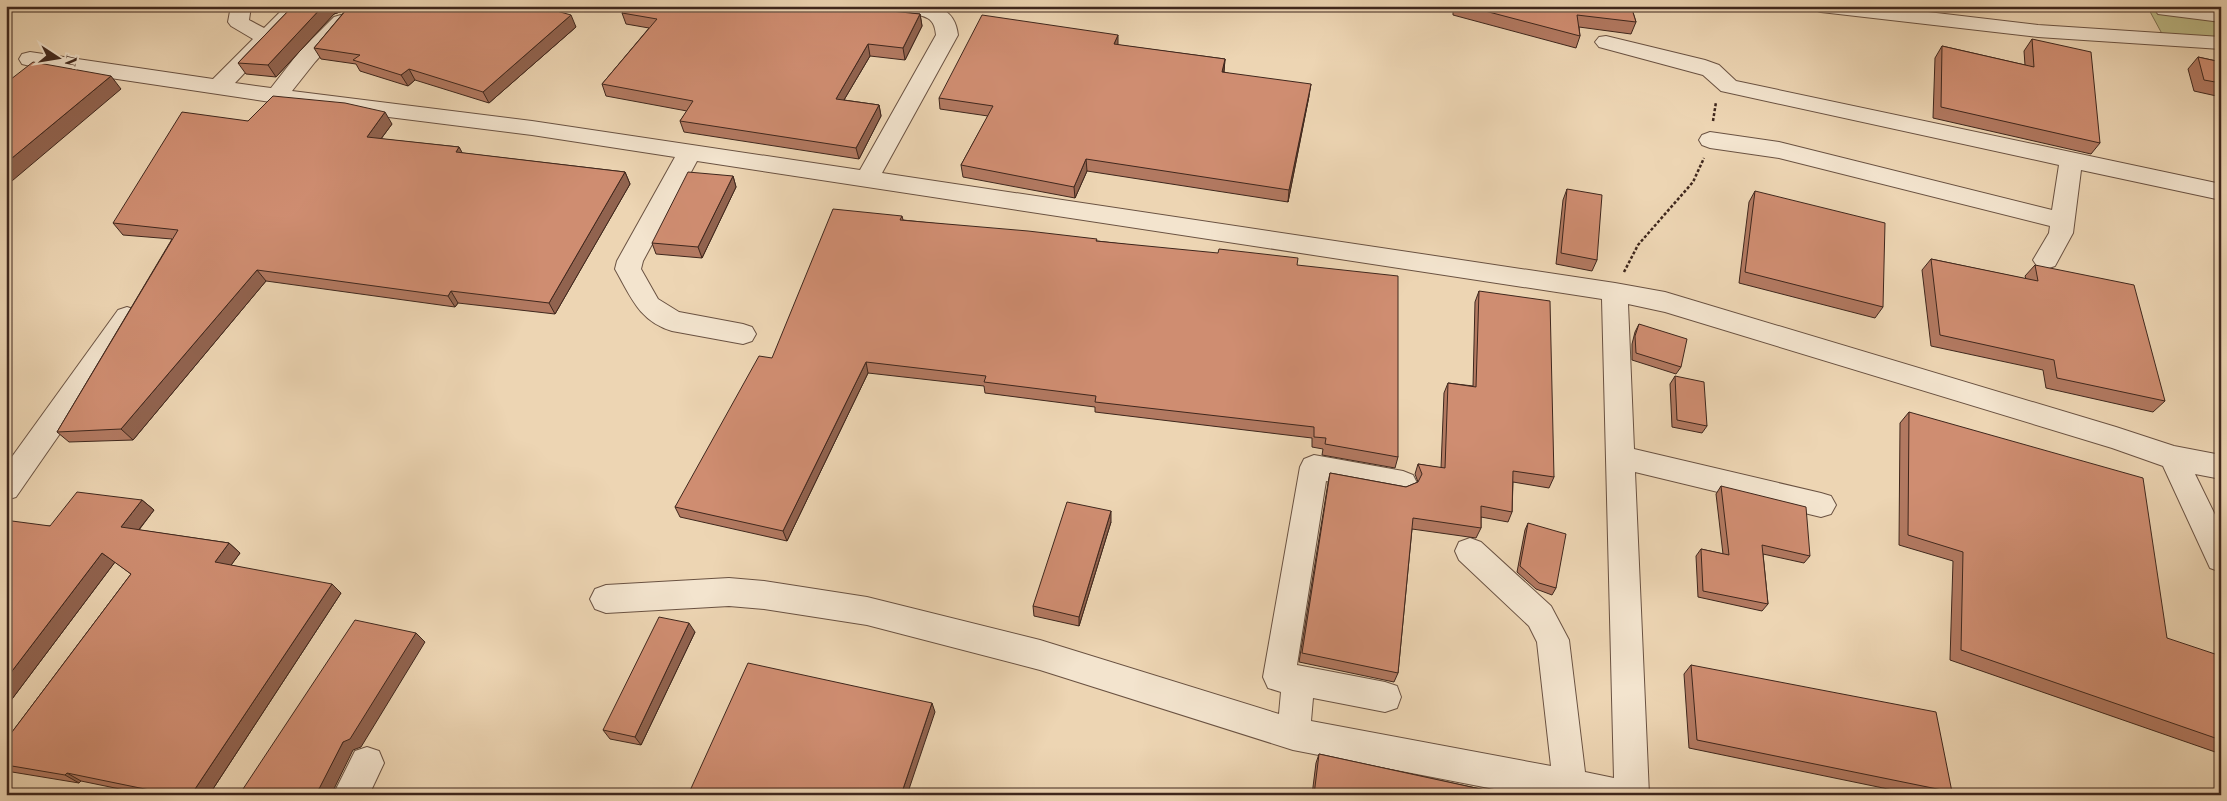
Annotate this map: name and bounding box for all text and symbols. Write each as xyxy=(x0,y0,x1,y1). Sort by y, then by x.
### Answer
north arrow xyxy=(32,32,82,82)
text: N xyxy=(60,53,80,68)

